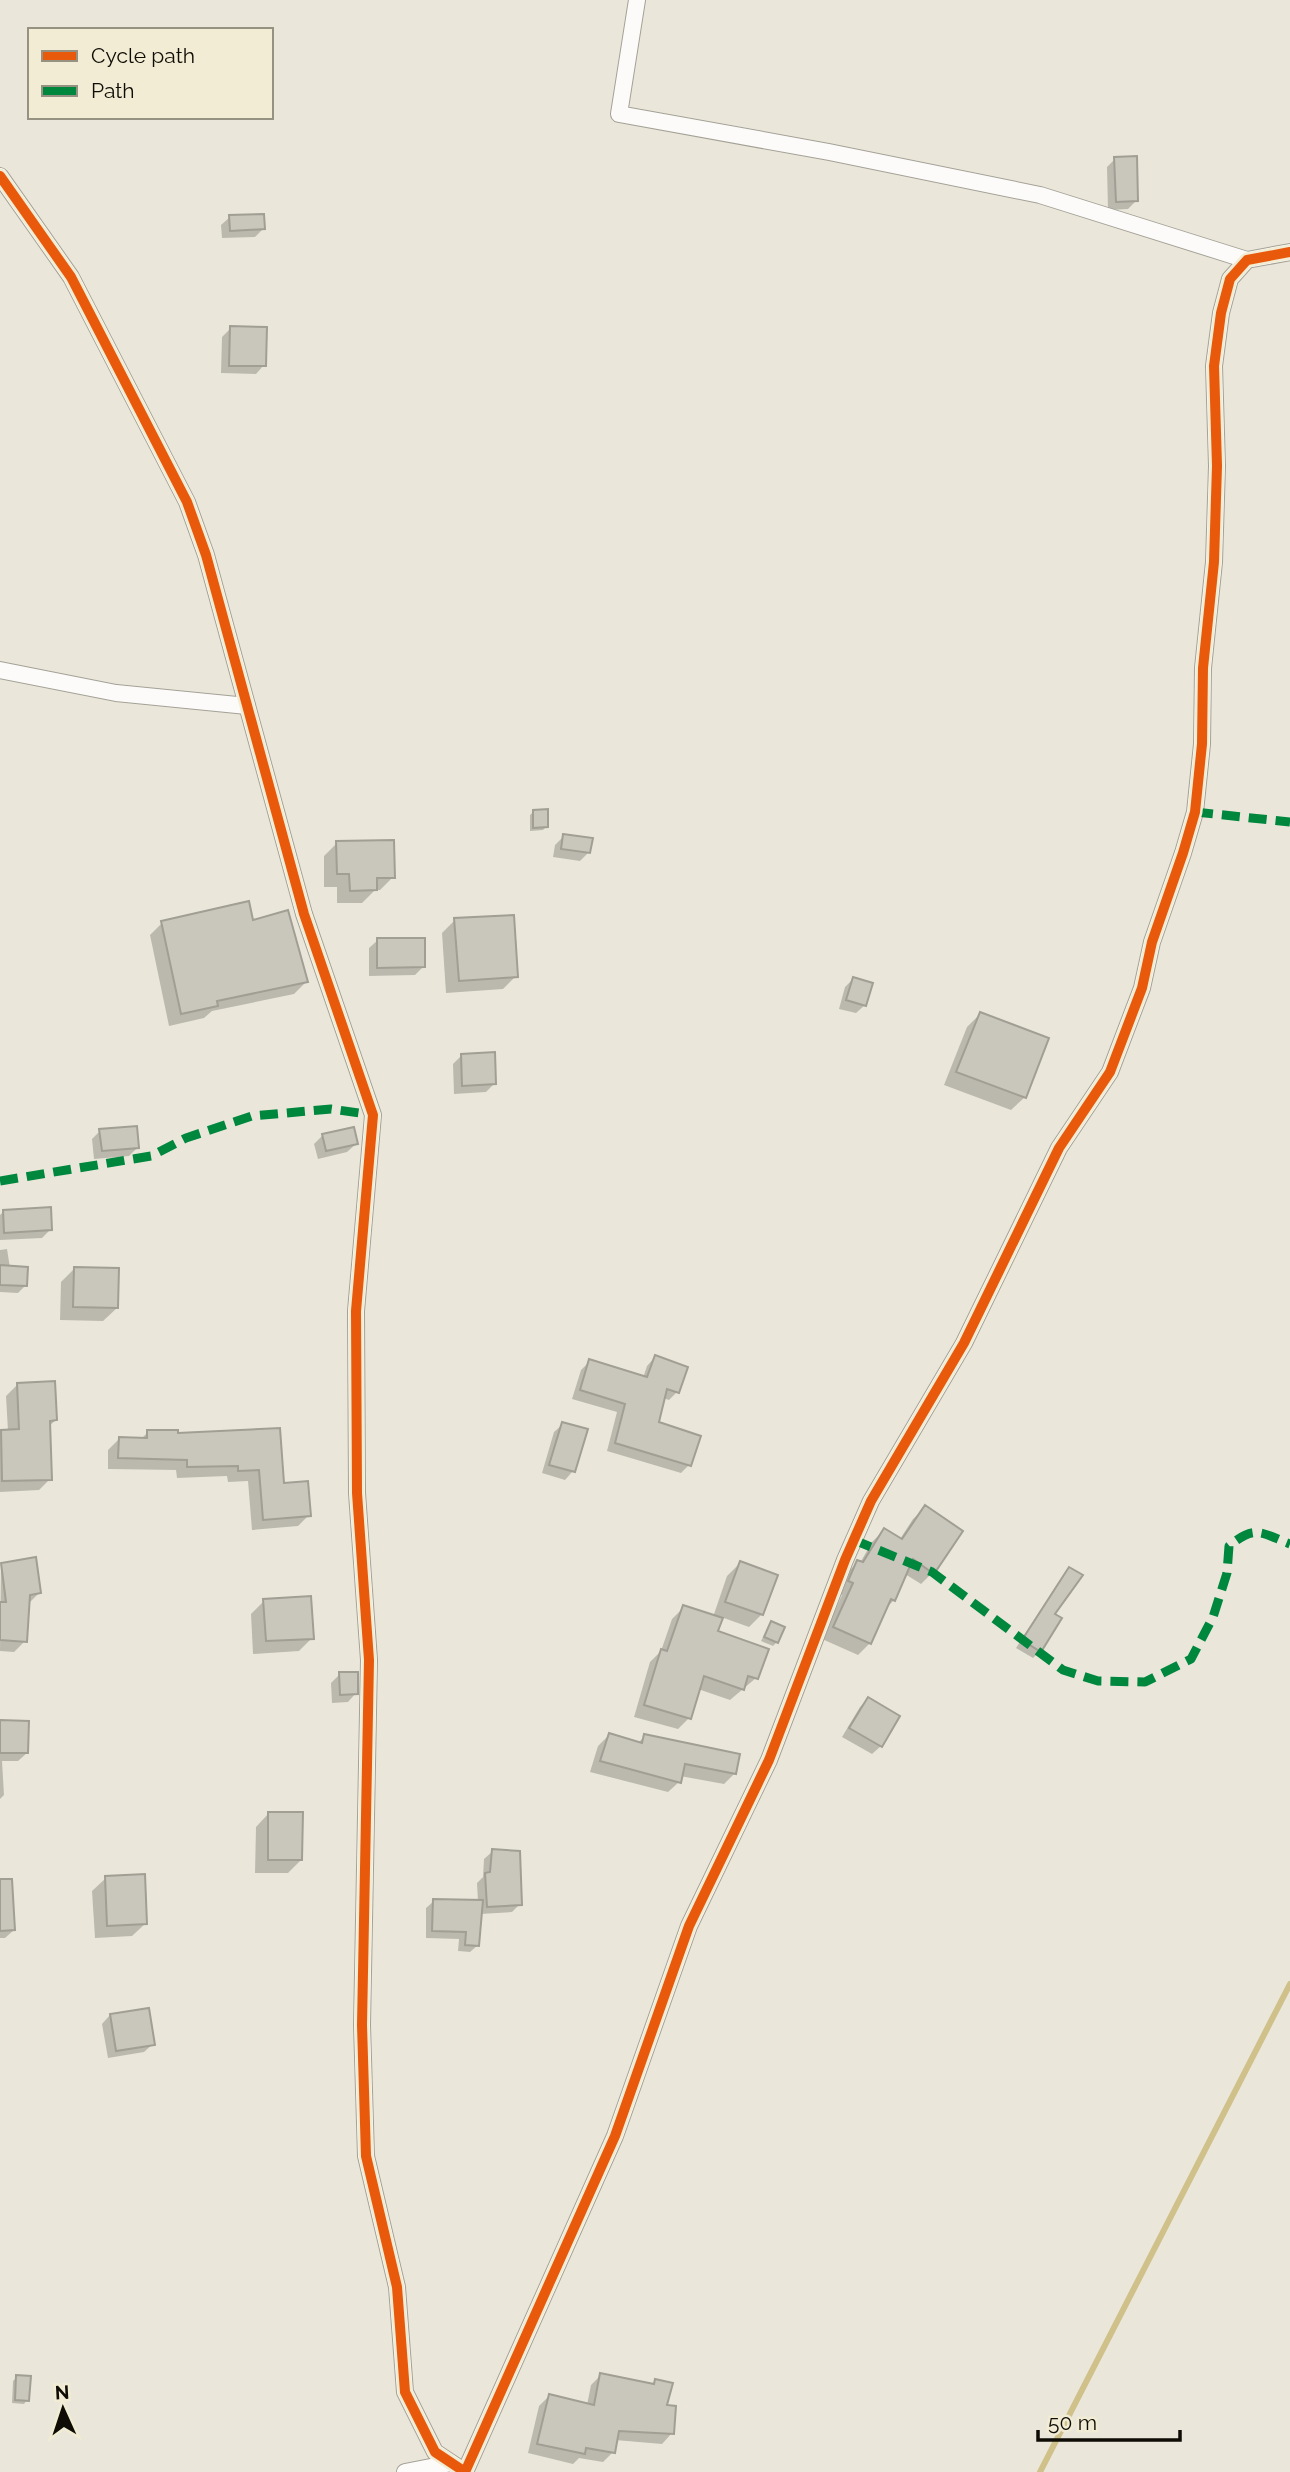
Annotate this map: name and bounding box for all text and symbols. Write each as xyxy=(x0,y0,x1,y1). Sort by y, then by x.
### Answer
legend xyxy=(28,28,273,119)
text: Cycle path xyxy=(91,43,195,68)
text: Path xyxy=(91,78,135,103)
north arrow xyxy=(28,2374,98,2444)
text: N xyxy=(54,2381,70,2403)
scale bar xyxy=(1038,2398,1180,2442)
text: 50 m xyxy=(1048,2410,1097,2435)

